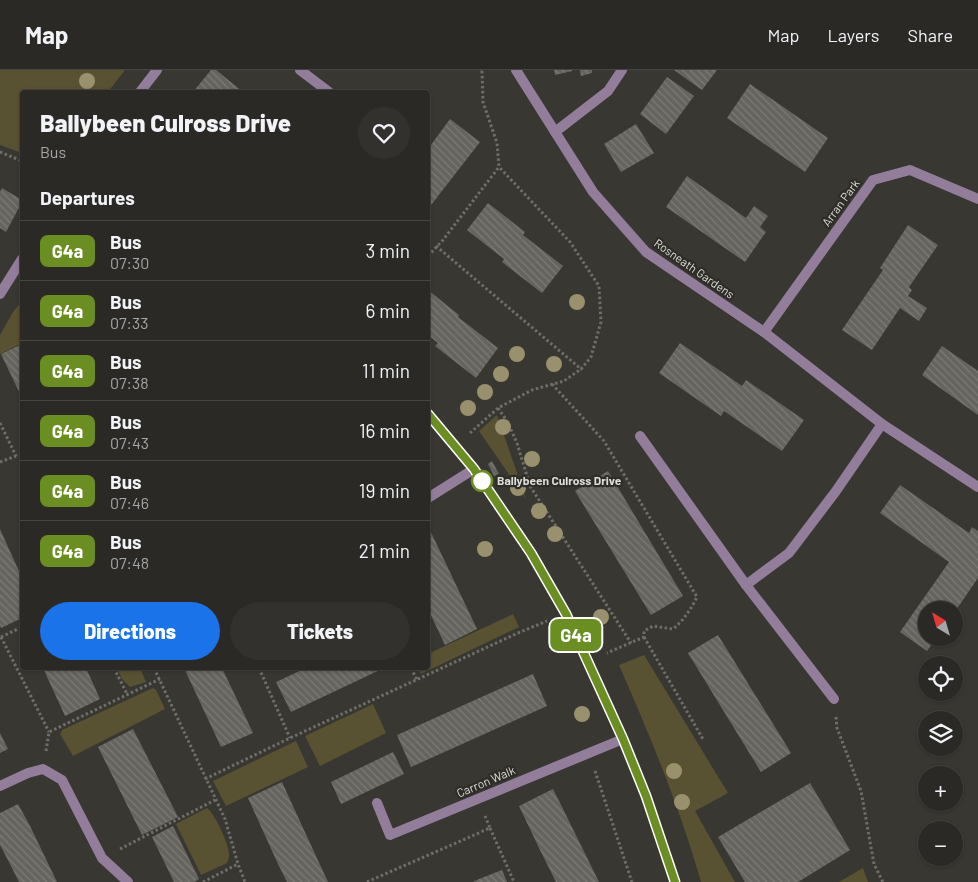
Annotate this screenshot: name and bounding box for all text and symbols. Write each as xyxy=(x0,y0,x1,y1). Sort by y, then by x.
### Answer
text: Map xyxy=(25,20,68,49)
text: Map xyxy=(767,24,799,46)
text: Layers xyxy=(827,24,880,46)
text: Share xyxy=(908,24,953,46)
button: heart xyxy=(358,107,410,159)
text: Ballybeen Culross Drive xyxy=(40,108,291,137)
text: Bus xyxy=(40,142,66,161)
street label: Arran Park xyxy=(818,176,862,229)
text: Departures xyxy=(40,186,135,209)
text: Bus xyxy=(110,230,142,253)
street label: Rosneath Gardens xyxy=(652,235,738,301)
text: 3 min xyxy=(366,239,410,262)
text: G4a xyxy=(52,240,83,262)
text: 07:30 xyxy=(110,253,149,272)
text: Bus xyxy=(110,290,142,313)
text: 6 min xyxy=(366,299,410,322)
text: G4a xyxy=(52,300,83,322)
text: 07:33 xyxy=(110,313,149,332)
text: Bus xyxy=(110,350,142,373)
text: 11 min xyxy=(362,359,410,382)
text: G4a xyxy=(52,360,83,382)
text: 07:38 xyxy=(110,373,149,392)
text: Bus xyxy=(110,410,142,433)
text: 16 min xyxy=(359,419,410,442)
text: G4a xyxy=(52,420,83,442)
text: 07:43 xyxy=(110,433,149,452)
text: Bus xyxy=(110,470,142,493)
marker: Ballybeen Culross Drive xyxy=(471,470,493,492)
place label: Ballybeen Culross Drive xyxy=(497,473,622,487)
text: 19 min xyxy=(359,479,410,502)
text: G4a xyxy=(52,480,83,502)
text: 07:46 xyxy=(110,493,149,512)
text: Bus xyxy=(110,530,142,553)
text: 21 min xyxy=(359,539,410,562)
text: G4a xyxy=(52,540,83,562)
text: 07:48 xyxy=(110,553,149,572)
north arrow xyxy=(918,601,962,646)
map controls xyxy=(918,601,963,866)
button: Directions xyxy=(40,602,220,660)
button: Tickets xyxy=(230,602,410,660)
line badge: G4a xyxy=(547,619,605,651)
text: G4a xyxy=(560,624,592,646)
button: locate xyxy=(918,656,963,701)
button: layers xyxy=(918,711,963,756)
street label: Carron Walk xyxy=(454,762,517,800)
button: + xyxy=(918,766,963,811)
button: − xyxy=(918,821,963,866)

